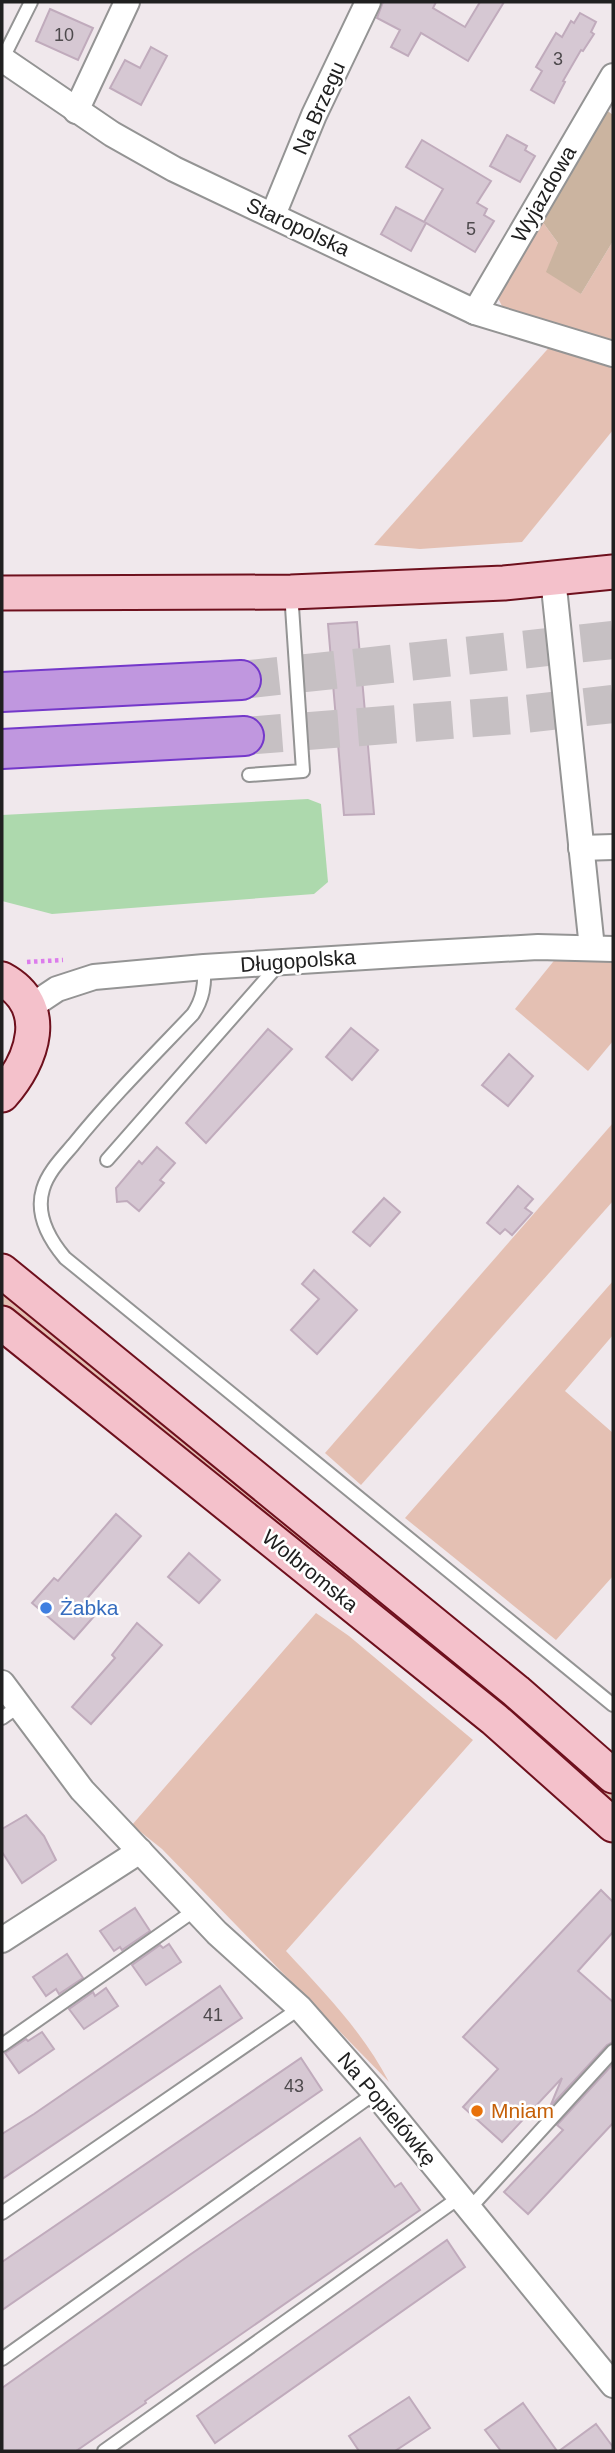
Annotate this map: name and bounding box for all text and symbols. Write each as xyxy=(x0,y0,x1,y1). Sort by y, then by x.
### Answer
house number: 10 xyxy=(54,25,74,45)
house number: 3 xyxy=(553,49,563,69)
street label: Na Brzegu xyxy=(288,58,349,158)
street label: Wyjazdowa xyxy=(507,141,580,246)
street label: Staropolska xyxy=(243,193,354,261)
house number: 5 xyxy=(466,219,476,239)
street label: Długopolska xyxy=(240,945,357,976)
street label: Wolbromska xyxy=(258,1525,363,1616)
place label: Żabka xyxy=(60,1596,119,1619)
marker: Żabka xyxy=(38,1600,54,1616)
house number: 41 xyxy=(203,2005,223,2025)
street label: Na Popielówkę xyxy=(334,2048,441,2170)
house number: 43 xyxy=(284,2076,304,2096)
place label: Mniam xyxy=(491,2099,554,2122)
marker: Mniam xyxy=(469,2103,485,2119)

